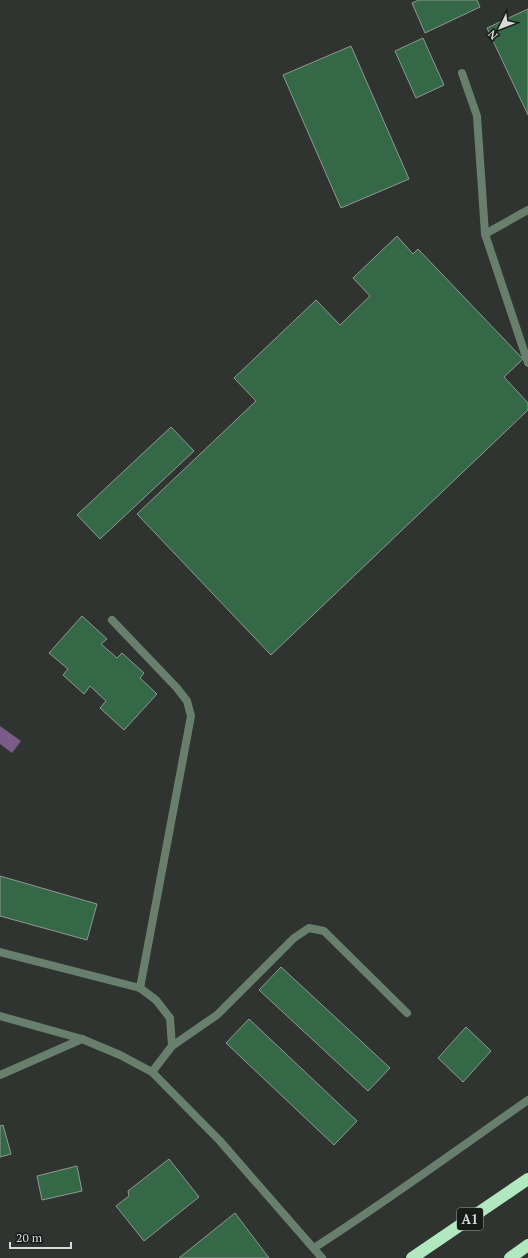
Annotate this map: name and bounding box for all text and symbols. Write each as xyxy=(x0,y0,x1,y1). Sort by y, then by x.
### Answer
north arrow xyxy=(480,8,520,48)
text: N xyxy=(484,27,501,43)
road number: A1 xyxy=(457,1208,483,1230)
scale bar xyxy=(10,1224,71,1250)
text: 20 m xyxy=(16,1230,43,1245)

